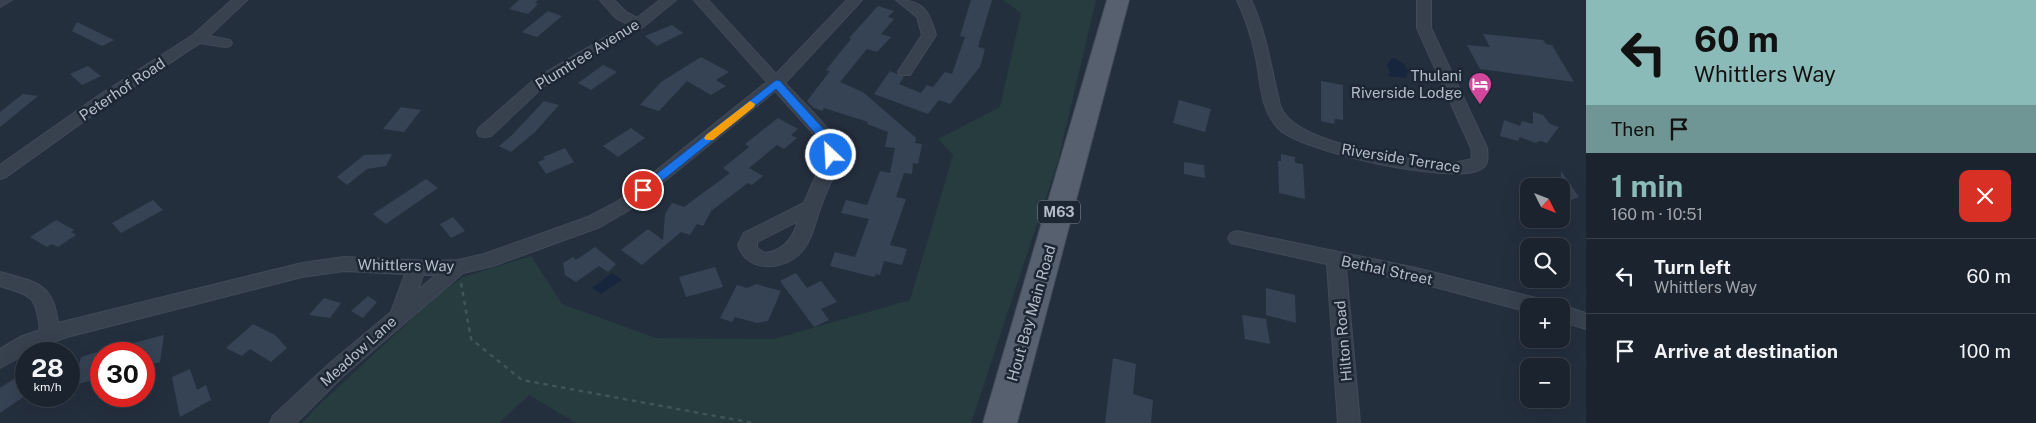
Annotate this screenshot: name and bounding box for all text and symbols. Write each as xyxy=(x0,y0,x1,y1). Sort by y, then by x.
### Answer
street label: Plumtree Avenue xyxy=(532,15,642,93)
text: 60 m xyxy=(1694,19,1779,60)
icon: left xyxy=(1611,20,1676,85)
street label: Peterhof Road xyxy=(76,54,168,124)
text: Whittlers Way xyxy=(1694,61,1836,87)
place label: Thulani Riverside Lodge xyxy=(1351,67,1462,101)
hotel icon: Thulani Riverside Lodge xyxy=(1467,71,1493,105)
icon: arrive xyxy=(1665,115,1693,143)
text: Then xyxy=(1611,118,1655,140)
position arrow xyxy=(804,128,856,180)
street label: Riverside Terrace xyxy=(1340,140,1462,176)
text: 1 min xyxy=(1611,168,1683,204)
pin xyxy=(622,169,664,211)
button: close xyxy=(1959,170,2011,222)
icon: arrive xyxy=(629,176,657,204)
north arrow xyxy=(1520,178,1570,228)
map controls xyxy=(1520,178,1570,408)
road number: M63 xyxy=(1038,200,1080,223)
text: 160 m · 10:51 xyxy=(1611,205,1703,224)
button: search xyxy=(1520,238,1570,288)
street label: Hout Bay Main Road xyxy=(1003,243,1059,383)
street label: Bethal Street xyxy=(1340,252,1434,288)
street label: Whittlers Way xyxy=(358,256,454,274)
text: Turn left xyxy=(1654,256,1731,278)
icon: left xyxy=(1611,262,1639,290)
text: 60 m xyxy=(1967,265,2011,287)
text: Whittlers Way xyxy=(1654,278,1757,297)
button: + xyxy=(1520,298,1570,348)
street label: Hilton Road xyxy=(1331,300,1355,382)
street label: Meadow Lane xyxy=(317,312,399,390)
icon: arrive xyxy=(1611,337,1639,365)
text: Arrive at destination xyxy=(1654,340,1838,362)
text: 100 m xyxy=(1959,340,2011,362)
speed limit sign: 30 xyxy=(90,342,155,407)
text: 28 xyxy=(31,353,64,383)
button: − xyxy=(1520,358,1570,408)
text: km/h xyxy=(33,380,62,394)

